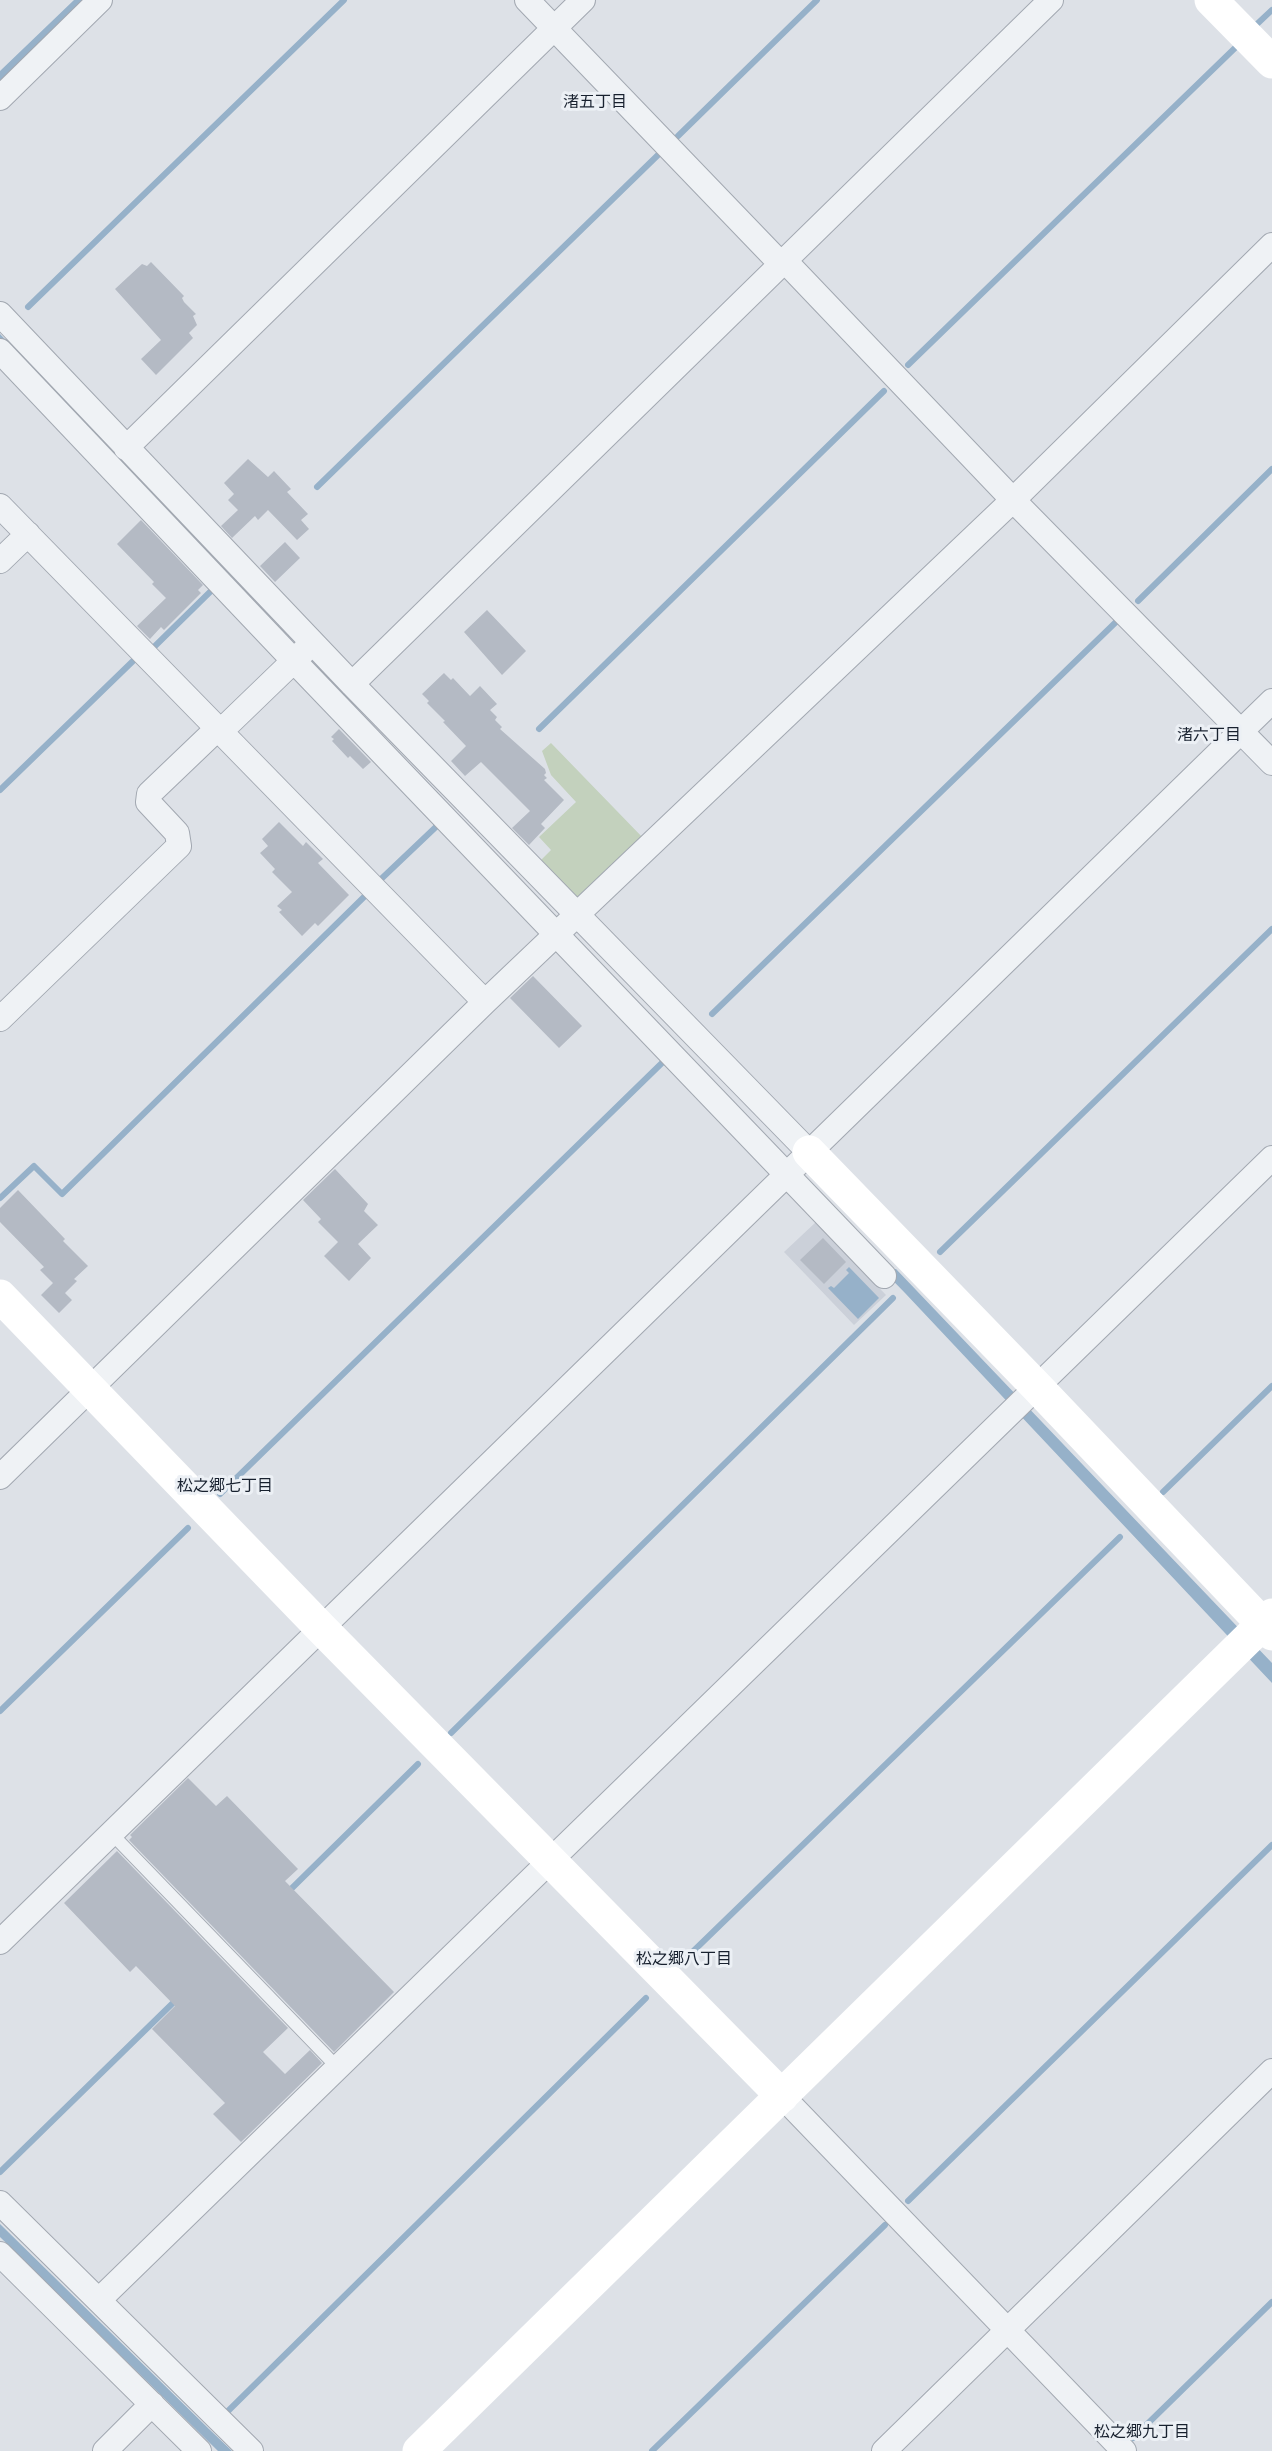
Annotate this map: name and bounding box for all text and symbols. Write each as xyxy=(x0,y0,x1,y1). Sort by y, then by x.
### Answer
district label: 渚五丁目 xyxy=(563,92,627,112)
district label: 渚六丁目 xyxy=(1177,725,1241,745)
district label: 松之郷七丁目 xyxy=(177,1476,273,1496)
district label: 松之郷八丁目 xyxy=(636,1949,732,1969)
district label: 松之郷九丁目 xyxy=(1094,2422,1190,2442)

